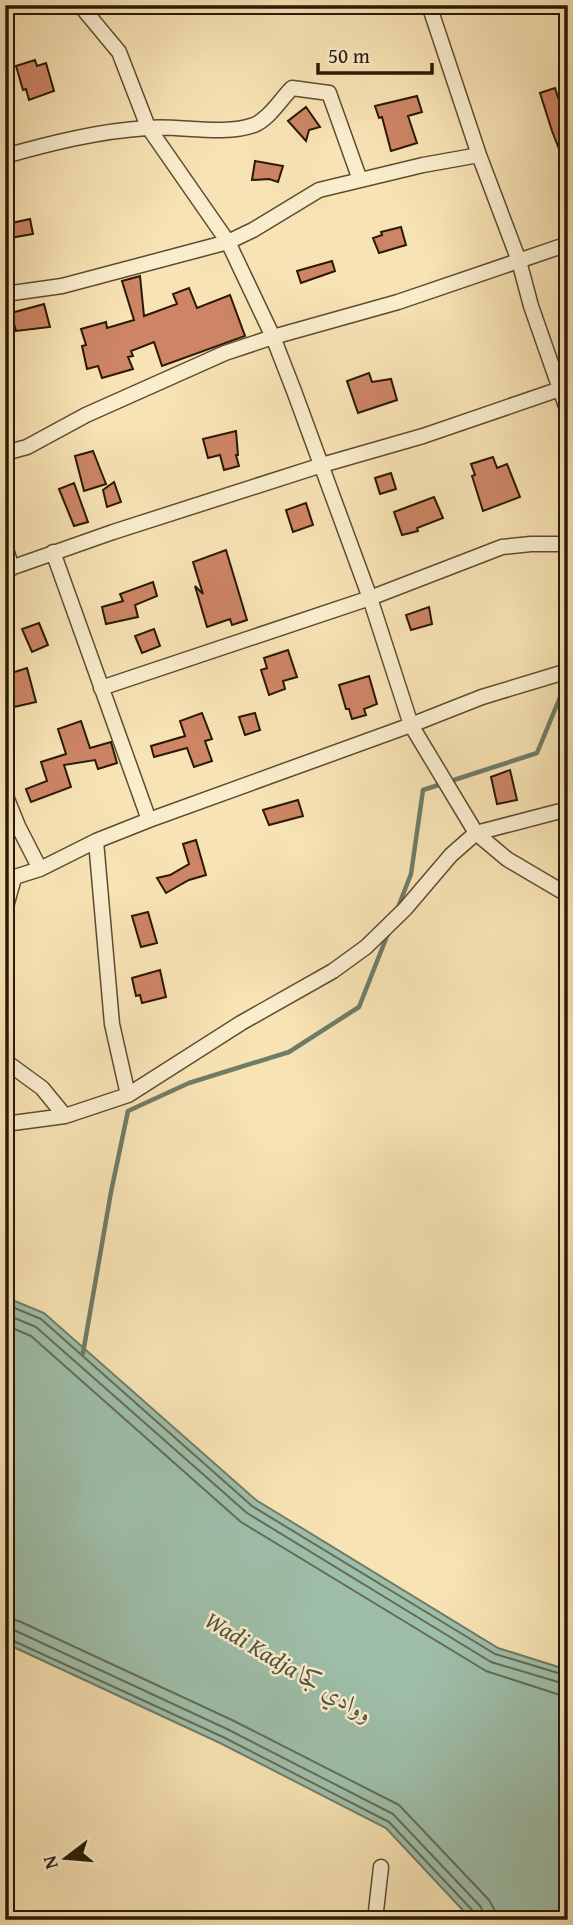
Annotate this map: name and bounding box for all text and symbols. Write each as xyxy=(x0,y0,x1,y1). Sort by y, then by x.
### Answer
scale bar xyxy=(318,32,431,76)
text: 50 m xyxy=(328,40,370,71)
water label: Wadi Kadja ووادي كجا xyxy=(197,1602,380,1733)
north arrow xyxy=(32,1824,102,1894)
text: N xyxy=(34,1852,65,1873)

